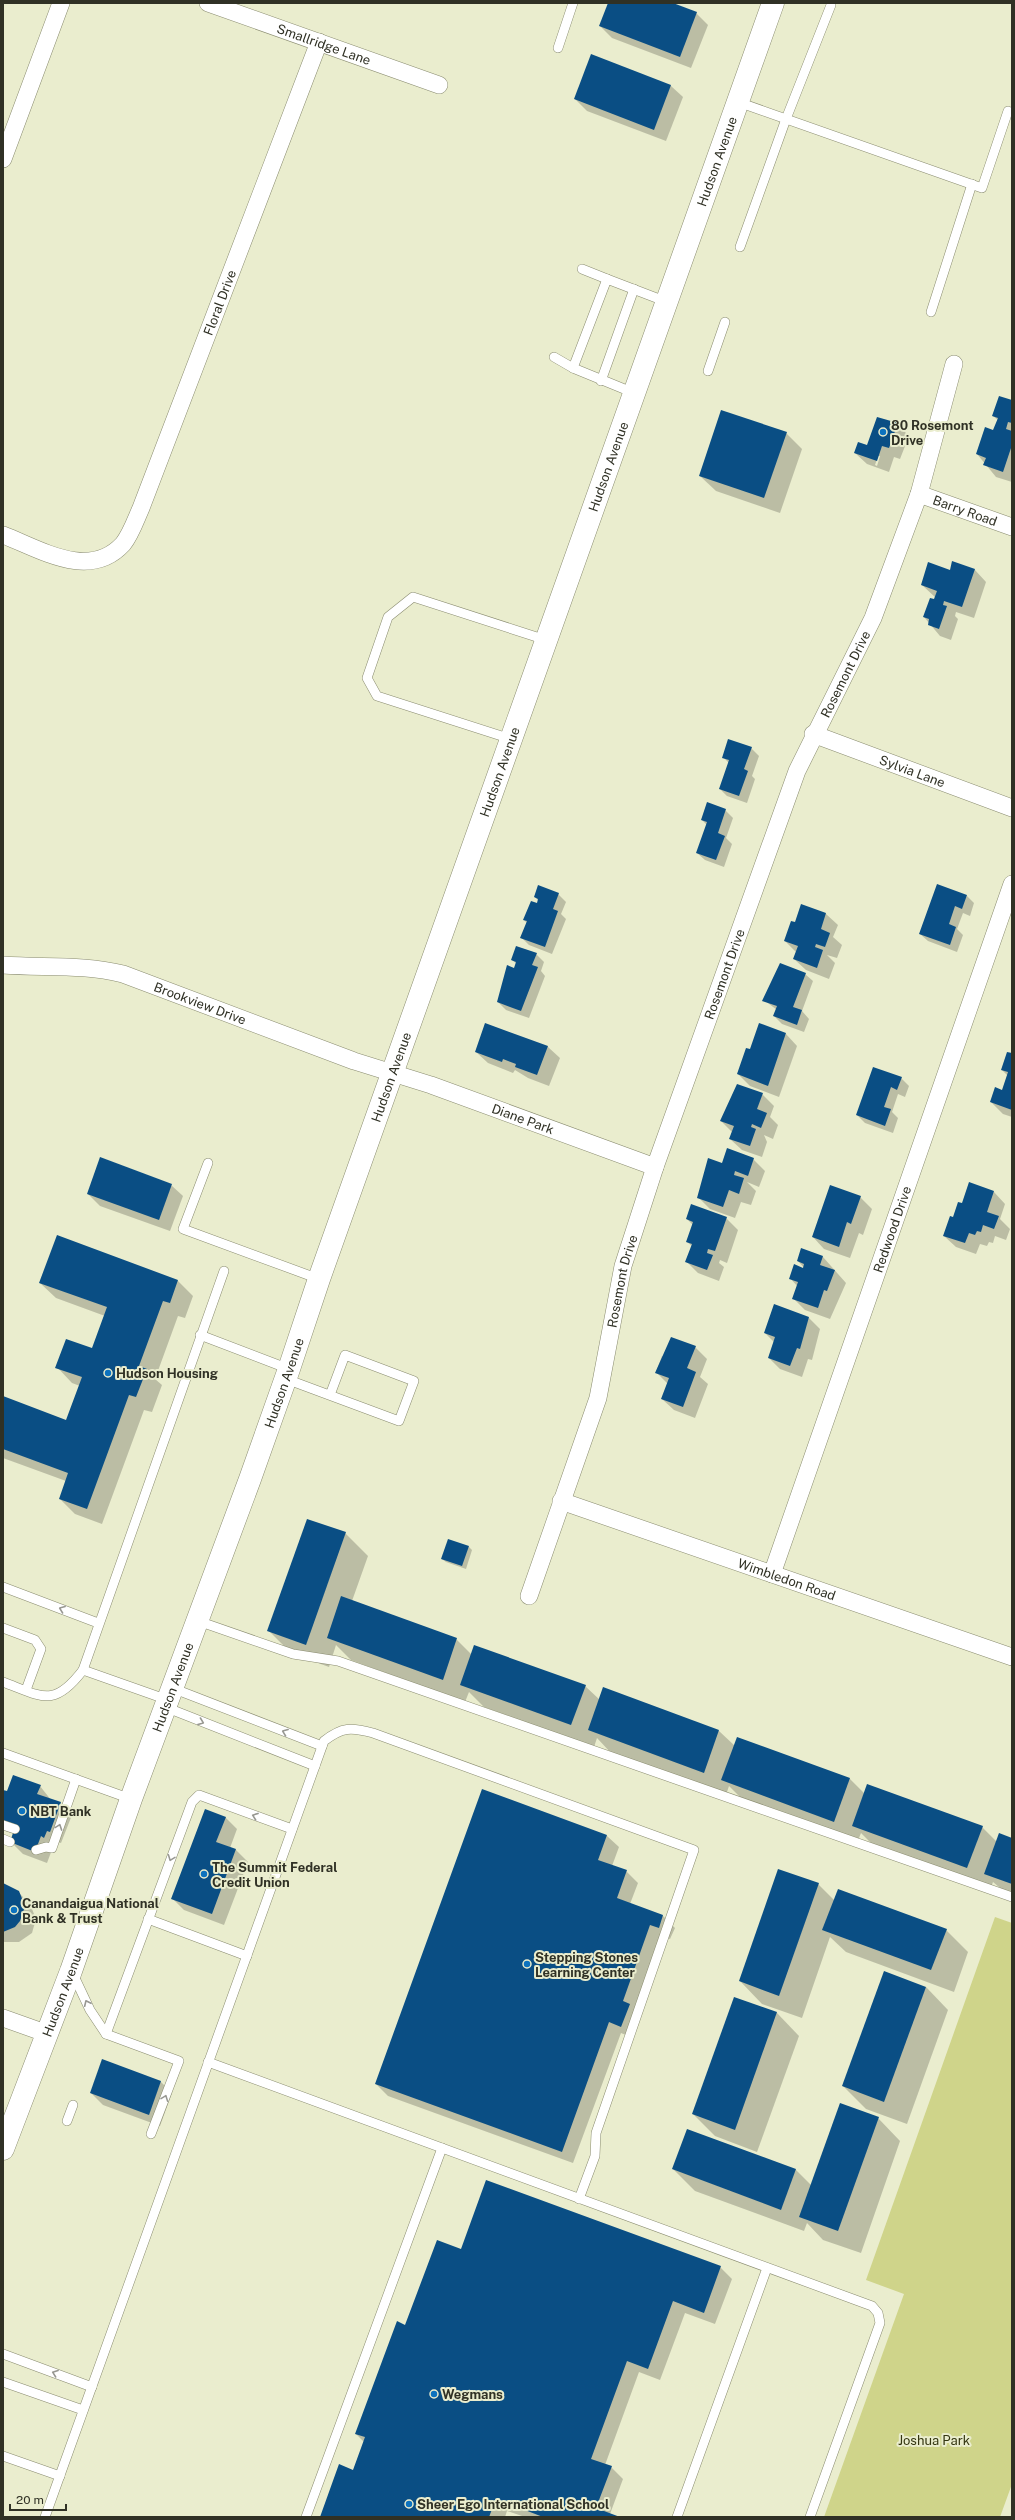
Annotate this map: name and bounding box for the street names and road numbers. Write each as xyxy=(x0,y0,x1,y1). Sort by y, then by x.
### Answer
street label: Smallridge Lane xyxy=(275,21,373,68)
street label: Hudson Avenue xyxy=(694,114,740,209)
street label: Floral Drive xyxy=(201,268,239,338)
street label: Hudson Avenue xyxy=(586,420,631,514)
street label: Barry Road xyxy=(931,493,999,529)
street label: Rosemont Drive xyxy=(818,628,873,720)
street label: Hudson Avenue xyxy=(477,725,523,819)
street label: Sylvia Lane xyxy=(877,752,947,790)
street label: Rosemont Drive xyxy=(702,927,748,1022)
street label: Brookview Drive xyxy=(152,979,248,1028)
street label: Hudson Avenue xyxy=(368,1030,414,1124)
street label: Diane Park xyxy=(490,1101,556,1137)
street label: Redwood Drive xyxy=(870,1184,914,1275)
street label: Rosemont Drive xyxy=(604,1233,641,1329)
street label: Hudson Avenue xyxy=(262,1336,307,1430)
street label: Wimbledon Road xyxy=(736,1556,838,1603)
street label: Hudson Avenue xyxy=(150,1640,197,1734)
street label: Hudson Avenue xyxy=(40,1945,87,2039)

